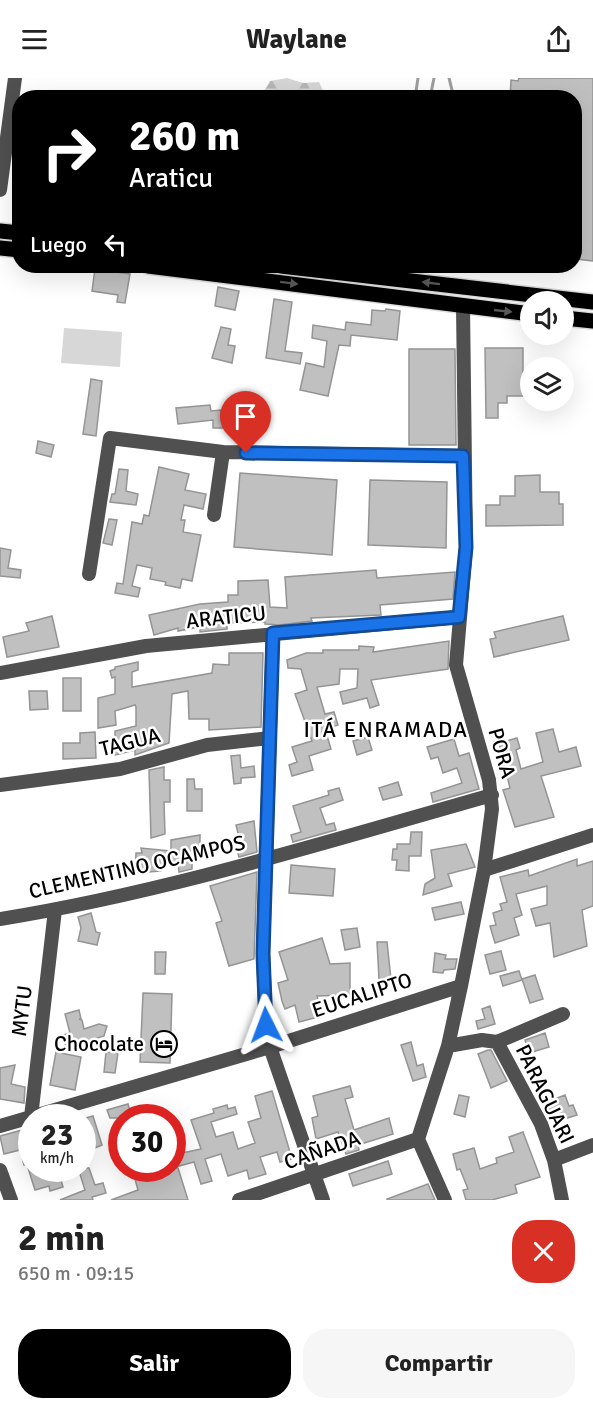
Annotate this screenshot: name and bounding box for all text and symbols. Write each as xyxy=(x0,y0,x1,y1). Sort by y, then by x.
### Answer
icon: menu xyxy=(18,23,51,56)
text: Waylane xyxy=(246,23,347,56)
icon: share xyxy=(542,23,575,56)
text: 260 m xyxy=(129,111,240,162)
icon: right xyxy=(30,114,108,192)
text: Araticu xyxy=(129,162,213,195)
icon: left xyxy=(99,228,132,261)
text: Luego xyxy=(30,231,87,258)
one-way arrow xyxy=(280,278,299,287)
one-way arrow xyxy=(421,278,440,288)
map controls xyxy=(520,291,574,411)
button: sound xyxy=(520,291,574,345)
one-way arrow xyxy=(494,306,513,316)
button: layers xyxy=(520,357,574,411)
pin xyxy=(220,391,271,453)
icon: arrive xyxy=(229,400,262,433)
street label: ARATICU xyxy=(185,600,267,634)
district label: ITÁ ENRAMADA xyxy=(304,716,468,743)
street label: TAGUA xyxy=(97,722,163,762)
street label: PORA xyxy=(482,725,522,781)
street label: CLEMENTINO OCAMPOS xyxy=(26,829,248,905)
street label: EUCALIPTO xyxy=(309,967,415,1023)
street label: MYTU xyxy=(6,984,38,1038)
position arrow xyxy=(234,993,298,1057)
hotel icon: Chocolate xyxy=(149,1029,179,1059)
place label: Chocolate xyxy=(54,1031,144,1057)
street label: PARAGUARI xyxy=(510,1040,580,1148)
speed limit sign: 30 xyxy=(108,1104,186,1182)
text: 23 xyxy=(41,1117,73,1154)
street label: CAÑADA xyxy=(281,1125,364,1175)
text: km/h xyxy=(40,1149,74,1167)
text: 2 min xyxy=(18,1216,105,1261)
button: close xyxy=(512,1220,575,1283)
text: 650 m · 09:15 xyxy=(18,1261,134,1286)
button: Salir xyxy=(18,1329,291,1398)
button: Compartir xyxy=(303,1329,575,1398)

